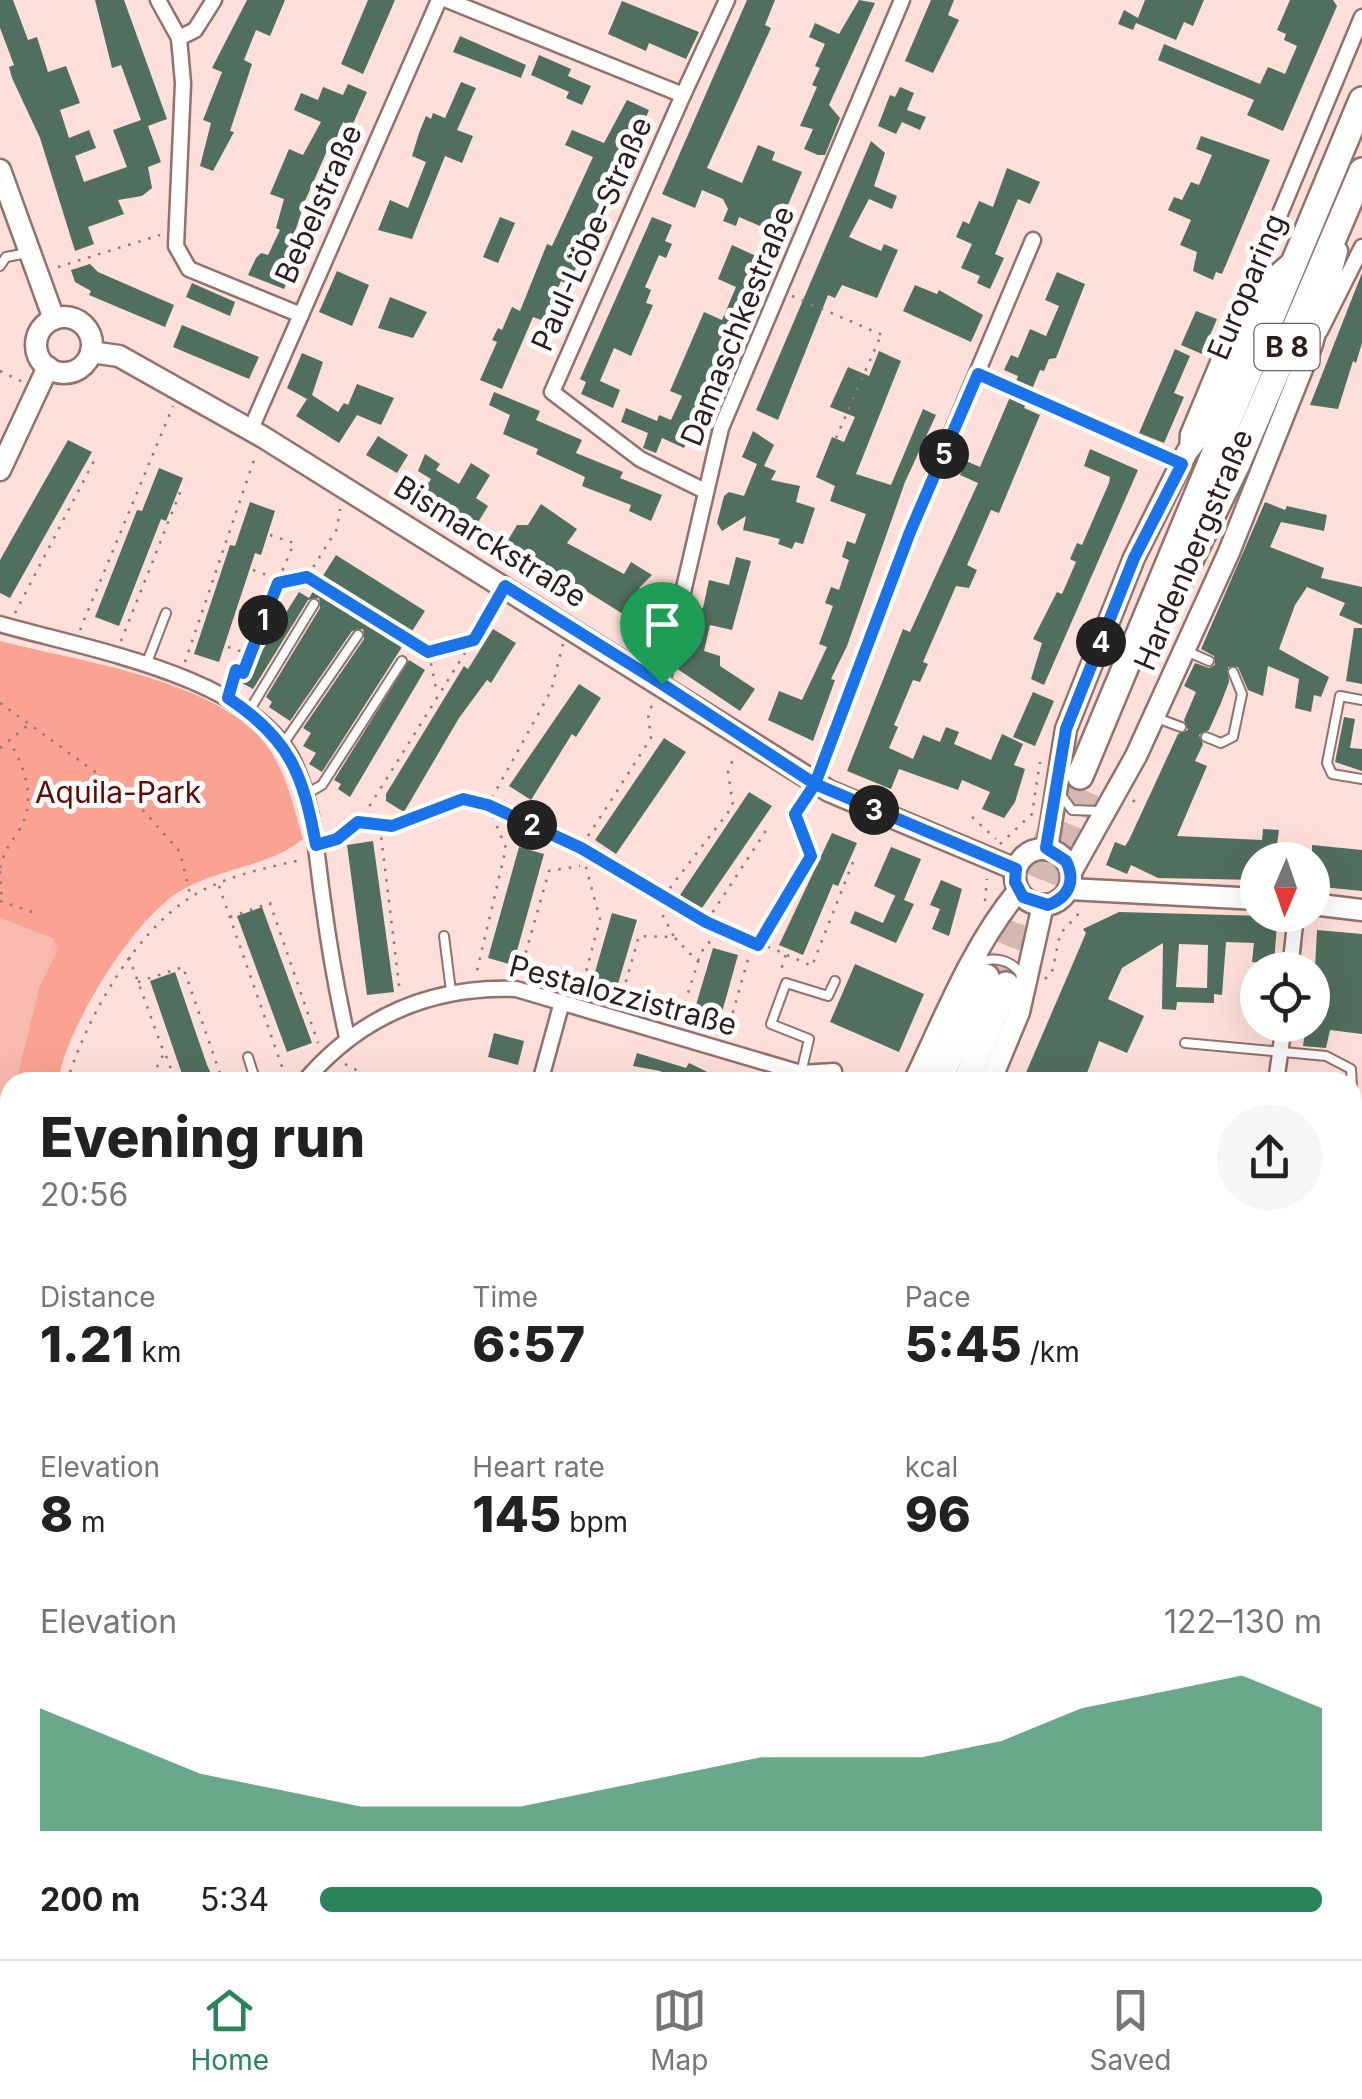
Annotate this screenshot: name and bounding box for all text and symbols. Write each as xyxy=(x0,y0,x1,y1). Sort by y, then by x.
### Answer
street label: Paul-Löbe-Straße xyxy=(523,111,659,356)
street label: Bebelstraße xyxy=(267,119,369,289)
street label: Damaschkestraße xyxy=(673,200,802,451)
street label: Europaring xyxy=(1199,208,1293,365)
road number: B 8 xyxy=(1254,324,1320,370)
street label: Hardenbergstraße xyxy=(1126,424,1260,676)
pin: 5 xyxy=(919,429,969,479)
text: 5 xyxy=(935,437,953,471)
street label: Bismarckstraße xyxy=(388,468,593,615)
pin xyxy=(620,582,705,685)
pin: 1 xyxy=(238,595,288,645)
icon: arrive xyxy=(635,597,690,652)
text: 1 xyxy=(257,603,269,637)
pin: 4 xyxy=(1076,617,1126,667)
text: 4 xyxy=(1092,625,1110,659)
park label: Aquila-Park xyxy=(35,774,202,810)
pin: 3 xyxy=(849,785,899,835)
text: 3 xyxy=(865,793,883,827)
pin: 2 xyxy=(507,800,557,850)
text: 2 xyxy=(523,808,541,842)
north arrow xyxy=(1240,842,1330,932)
map controls xyxy=(1240,842,1330,1042)
street label: Pestalozzistraße xyxy=(506,947,741,1043)
button: locate xyxy=(1240,952,1330,1042)
text: Evening run xyxy=(40,1104,365,1170)
button: share xyxy=(1217,1105,1322,1210)
text: 20:56 xyxy=(40,1175,128,1214)
text: Distance xyxy=(40,1280,156,1314)
text: Time xyxy=(472,1280,538,1314)
text: Pace xyxy=(905,1280,971,1314)
text: 1.21 xyxy=(40,1314,134,1374)
text: 6:57 xyxy=(472,1314,585,1374)
text: 5:45 xyxy=(905,1314,1022,1374)
text: km xyxy=(134,1335,181,1369)
text: /km xyxy=(1022,1335,1080,1369)
text: Elevation xyxy=(40,1450,160,1484)
text: Heart rate xyxy=(472,1450,605,1484)
text: kcal xyxy=(905,1450,958,1484)
text: 8 xyxy=(40,1484,73,1544)
text: 145 xyxy=(472,1484,561,1544)
text: 96 xyxy=(905,1484,971,1544)
text: m xyxy=(73,1505,106,1539)
text: bpm xyxy=(561,1505,628,1539)
text: Elevation xyxy=(40,1602,177,1641)
text: 122–130 m xyxy=(1164,1602,1322,1641)
text: 200 m xyxy=(40,1880,140,1919)
text: 5:34 xyxy=(200,1880,269,1919)
tab: Home xyxy=(191,1983,269,2077)
tab: Map xyxy=(650,1983,708,2077)
tab: Saved xyxy=(1089,1983,1171,2077)

